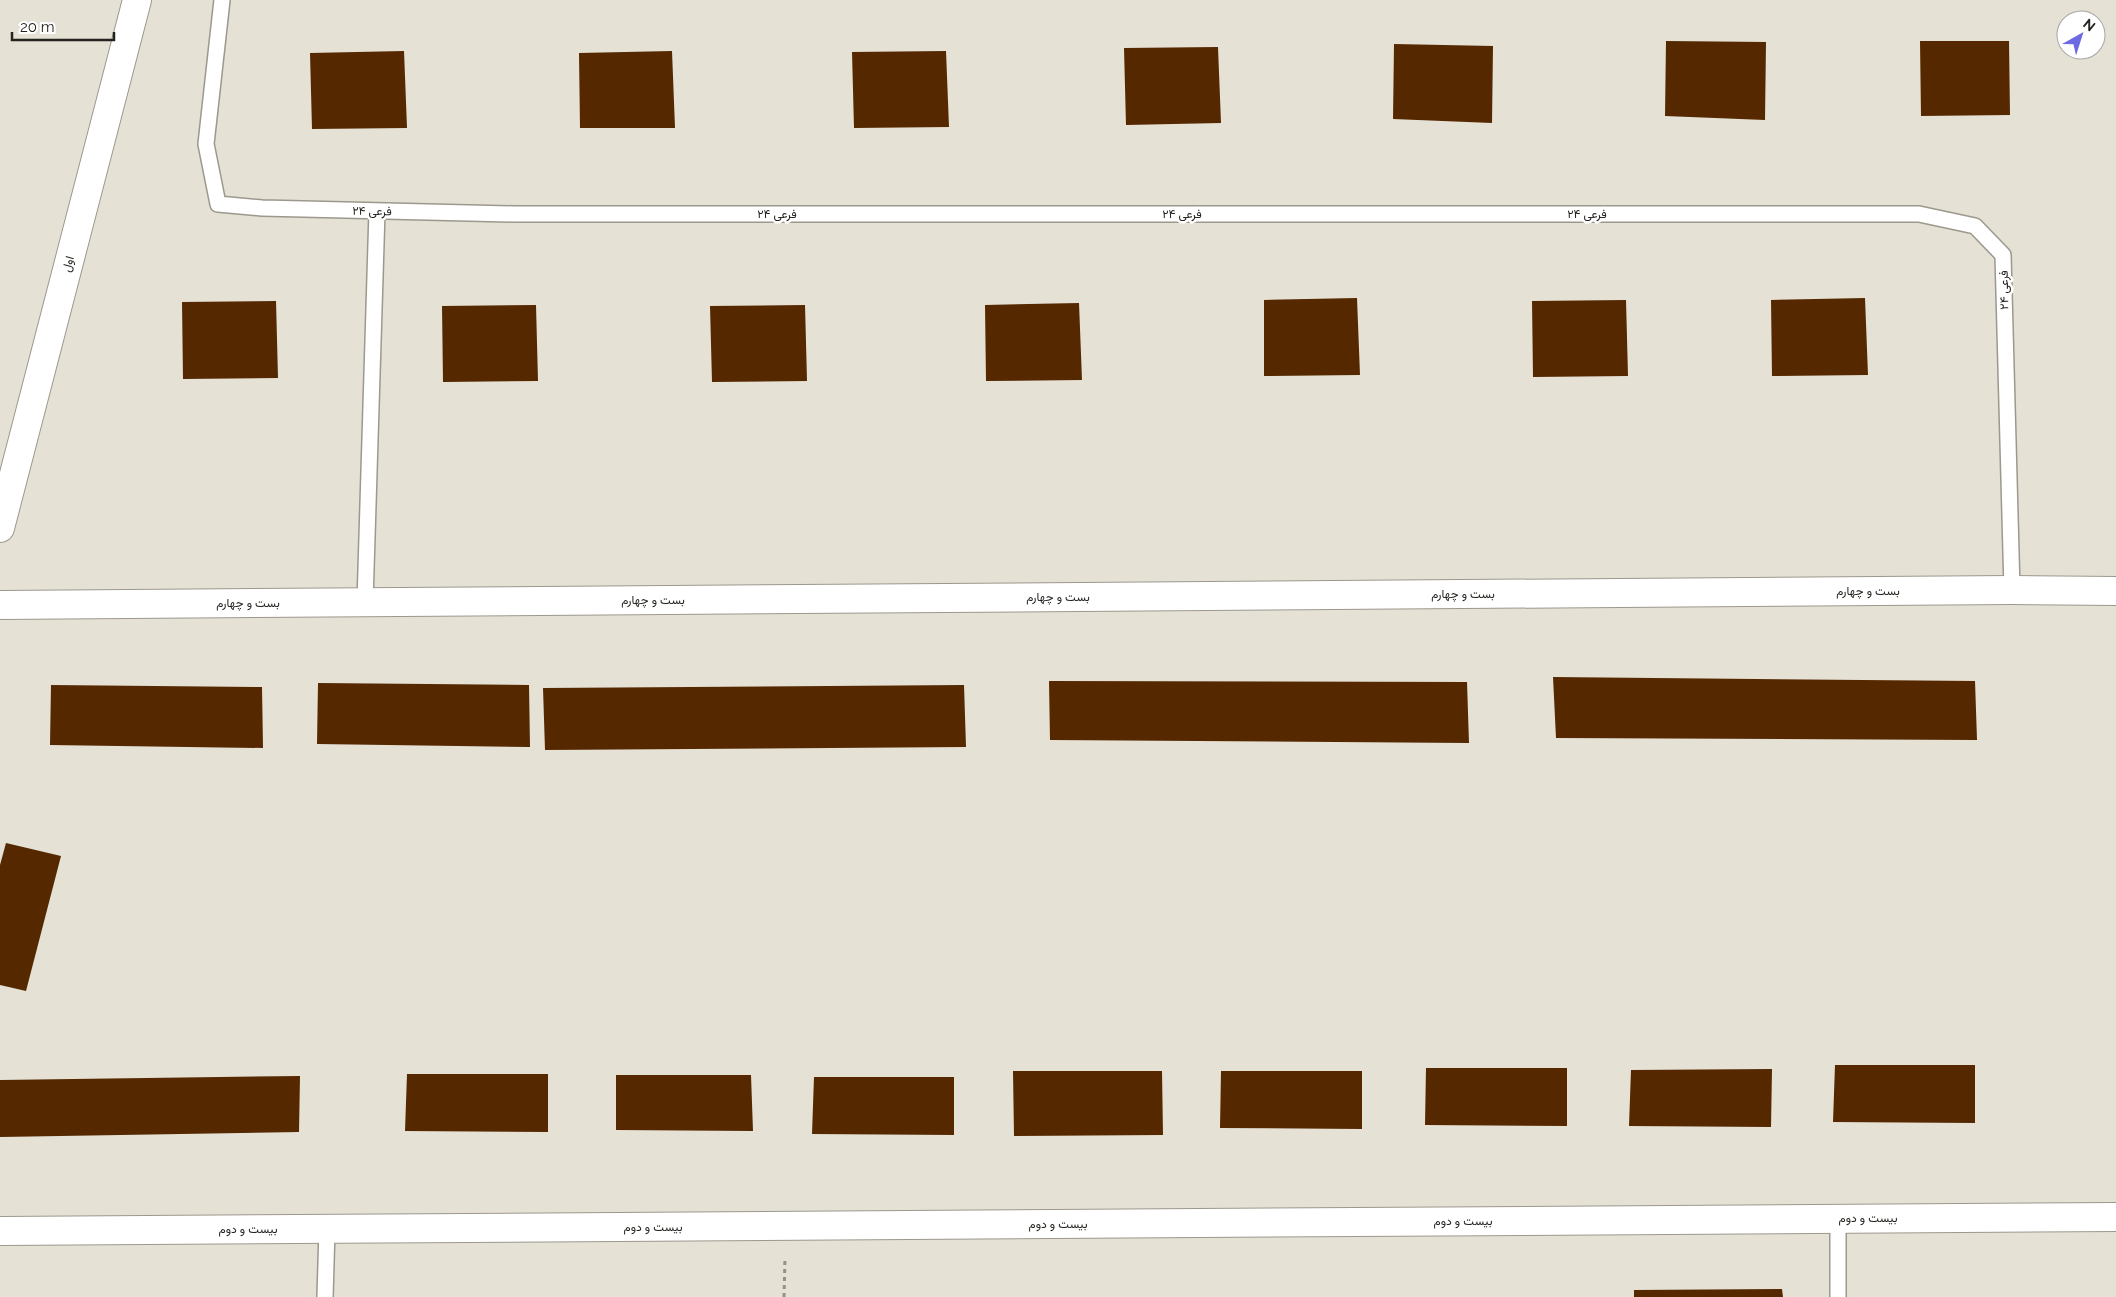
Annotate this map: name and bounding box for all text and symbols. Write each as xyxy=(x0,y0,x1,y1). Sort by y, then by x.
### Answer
scale bar xyxy=(12,10,115,42)
north arrow xyxy=(2056,10,2106,60)
text: N xyxy=(2080,15,2098,34)
text: 20 m xyxy=(20,18,55,36)
street label: فرعی ۲۴ xyxy=(352,204,392,219)
street label: فرعی ۲۴ xyxy=(757,207,797,222)
street label: فرعی ۲۴ xyxy=(1162,207,1202,222)
street label: فرعی ۲۴ xyxy=(1567,207,1607,222)
street label: اول xyxy=(59,255,78,274)
street label: فرعی ۲۴ xyxy=(1997,270,2012,310)
street label: بست و چهارم xyxy=(1836,584,1900,599)
street label: بست و چهارم xyxy=(1431,587,1495,602)
street label: بست و چهارم xyxy=(1026,590,1090,605)
street label: بست و چهارم xyxy=(621,593,685,608)
street label: بست و چهارم xyxy=(216,596,280,611)
street label: بیست و دوم xyxy=(1839,1211,1897,1226)
street label: بیست و دوم xyxy=(1434,1214,1492,1229)
street label: بیست و دوم xyxy=(1029,1217,1087,1232)
street label: بیست و دوم xyxy=(624,1220,682,1235)
street label: بیست و دوم xyxy=(219,1222,277,1237)

